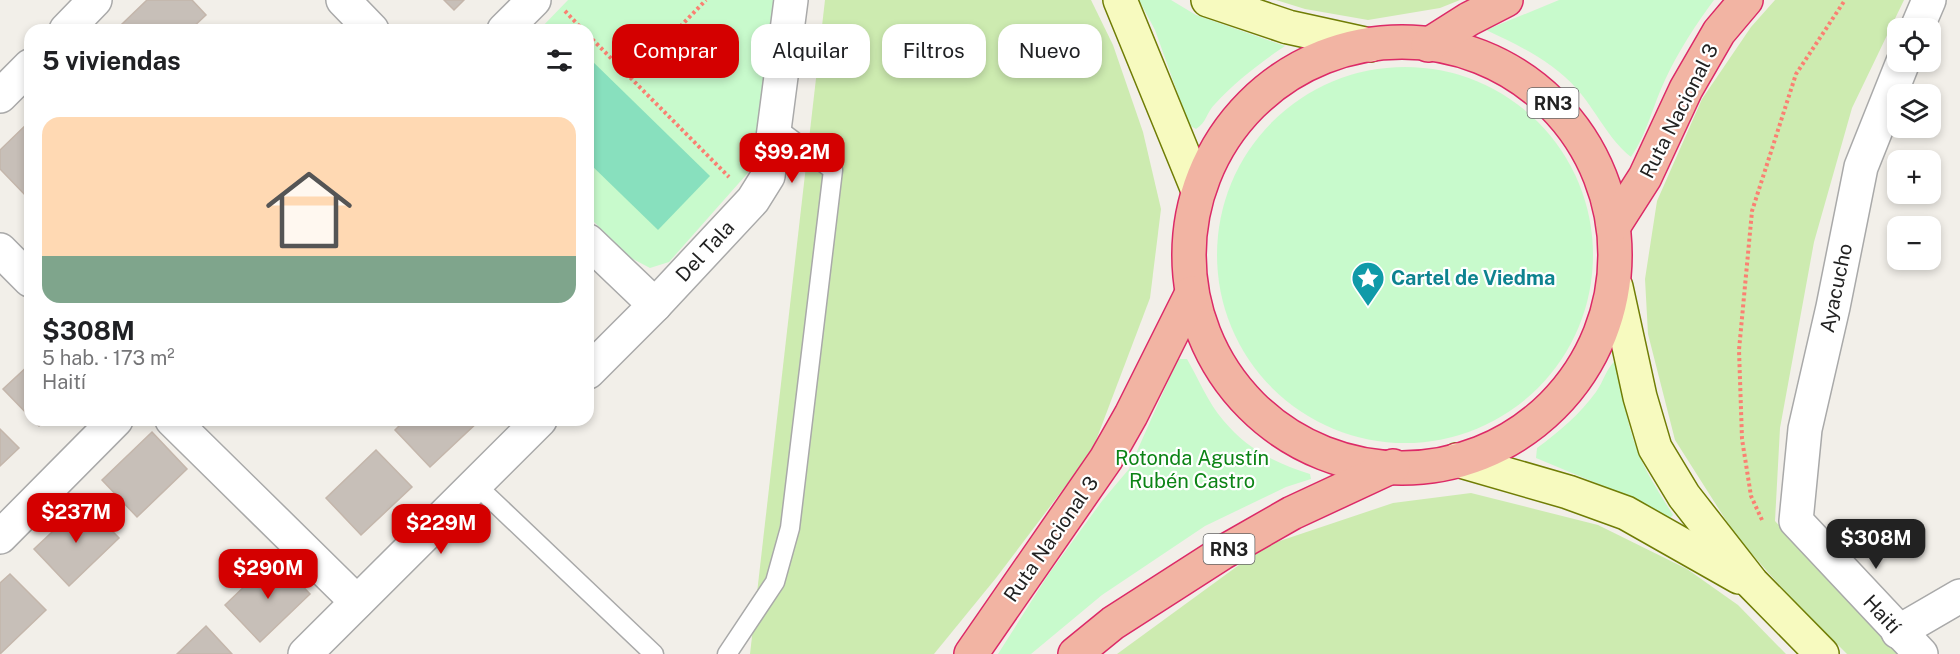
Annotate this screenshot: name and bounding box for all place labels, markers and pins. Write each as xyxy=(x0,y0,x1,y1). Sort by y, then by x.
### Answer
pin: $99.2M xyxy=(743,133,841,184)
place icon: Cartel de Viedma xyxy=(1350,260,1386,307)
place label: Cartel de Viedma xyxy=(1391,266,1555,290)
pin: $237M xyxy=(34,493,118,544)
pin: $229M xyxy=(399,504,483,555)
pin: $308M xyxy=(1834,519,1918,570)
pin: $290M xyxy=(226,549,310,600)

